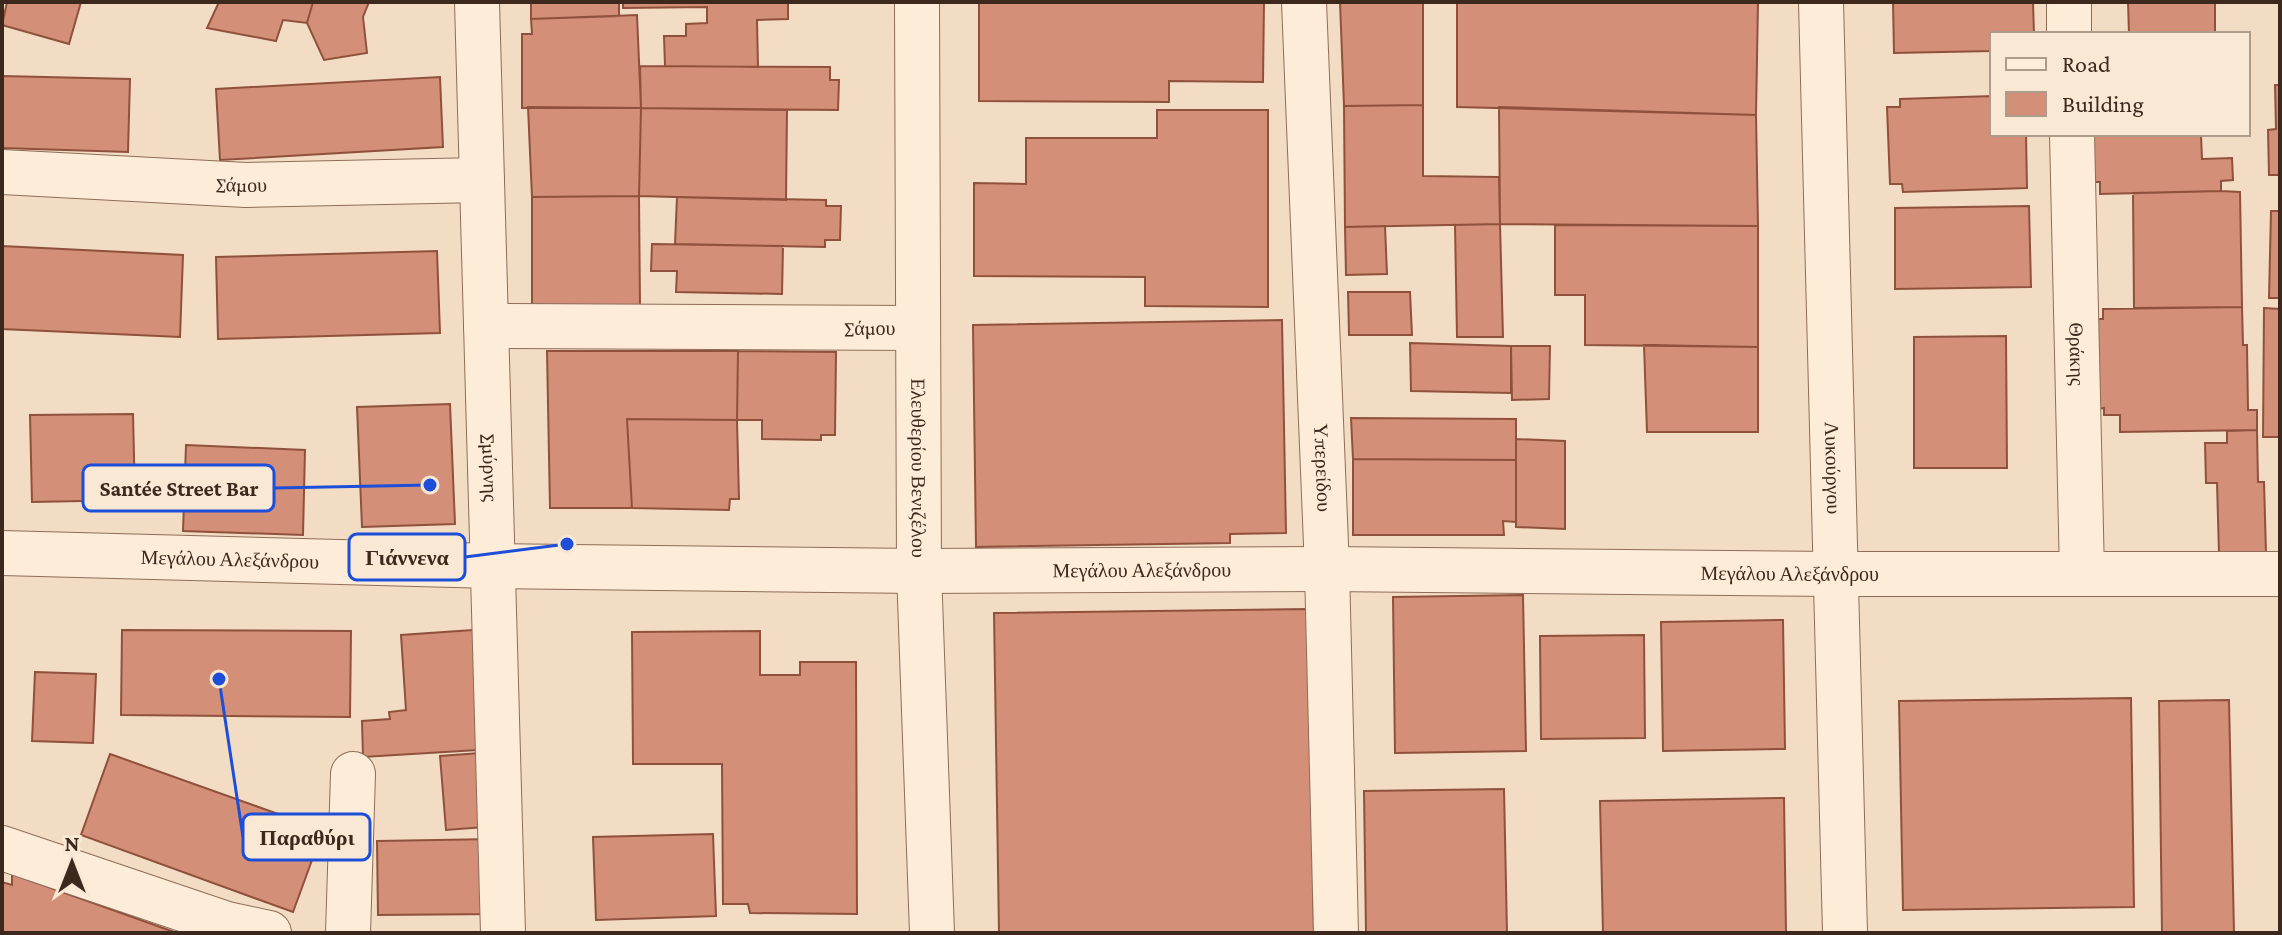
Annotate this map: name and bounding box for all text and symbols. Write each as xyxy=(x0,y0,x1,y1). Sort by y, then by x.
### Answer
legend xyxy=(1990,32,2250,136)
text: Road xyxy=(2062,50,2111,77)
text: Building xyxy=(2062,90,2144,117)
street label: Σάμου xyxy=(216,172,267,197)
street label: Σάμου xyxy=(845,317,896,340)
street label: Θράκης xyxy=(2065,322,2089,386)
street label: Ελευθερίου Βενιζέλου xyxy=(907,378,930,558)
street label: Λυκούργου xyxy=(1821,421,1845,515)
street label: Υπερείδου xyxy=(1310,423,1336,512)
street label: Σμύρνης xyxy=(477,434,502,502)
callout: Santée Street Bar xyxy=(83,465,274,511)
text: Santée Street Bar xyxy=(100,476,259,501)
callout: Γιάννενα xyxy=(349,534,465,580)
text: Γιάννενα xyxy=(365,545,449,570)
street label: Μεγάλου Αλεξάνδρου xyxy=(140,546,320,573)
street label: Μεγάλου Αλεξάνδρου xyxy=(1052,558,1231,582)
street label: Μεγάλου Αλεξάνδρου xyxy=(1700,562,1879,586)
callout: Παραθύρι xyxy=(243,814,370,860)
north arrow xyxy=(32,823,112,903)
text: Παραθύρι xyxy=(260,825,355,850)
text: N xyxy=(65,831,80,856)

